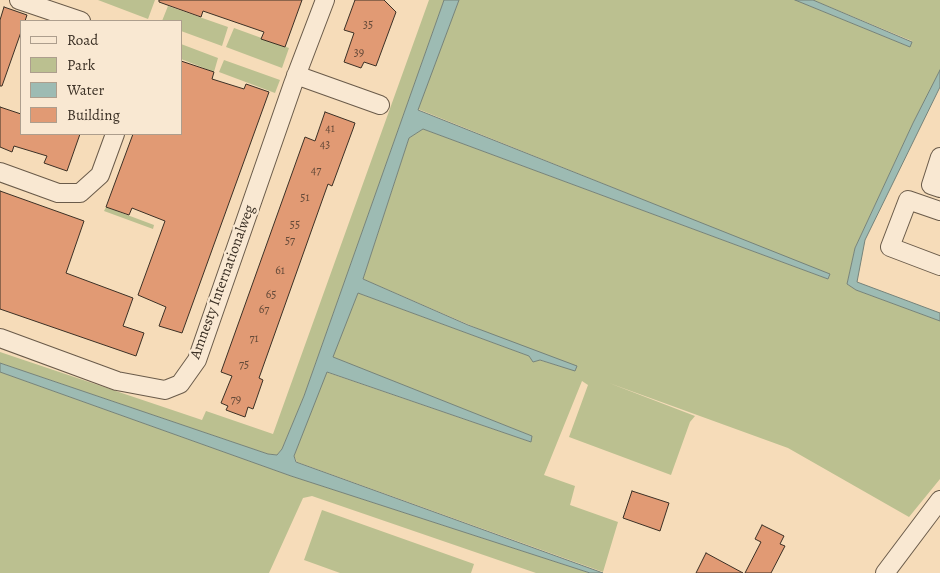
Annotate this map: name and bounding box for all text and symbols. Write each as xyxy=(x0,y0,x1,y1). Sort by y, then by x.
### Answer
house number: 35 xyxy=(363,18,373,32)
legend xyxy=(20,20,182,135)
text: Road xyxy=(67,30,98,50)
house number: 39 xyxy=(354,46,364,60)
text: Park xyxy=(67,55,95,75)
text: Water xyxy=(67,80,104,100)
text: Building xyxy=(67,105,120,125)
house number: 41 xyxy=(325,122,335,136)
house number: 43 xyxy=(320,138,330,152)
house number: 47 xyxy=(311,164,321,178)
house number: 51 xyxy=(300,191,310,205)
street label: Amnesty Internationalweg xyxy=(187,203,259,361)
house number: 55 xyxy=(290,218,300,232)
house number: 57 xyxy=(285,234,295,248)
house number: 61 xyxy=(275,264,285,278)
house number: 65 xyxy=(266,288,276,302)
house number: 67 xyxy=(259,303,269,317)
house number: 71 xyxy=(249,332,259,346)
house number: 75 xyxy=(239,358,249,372)
house number: 79 xyxy=(231,393,241,407)

